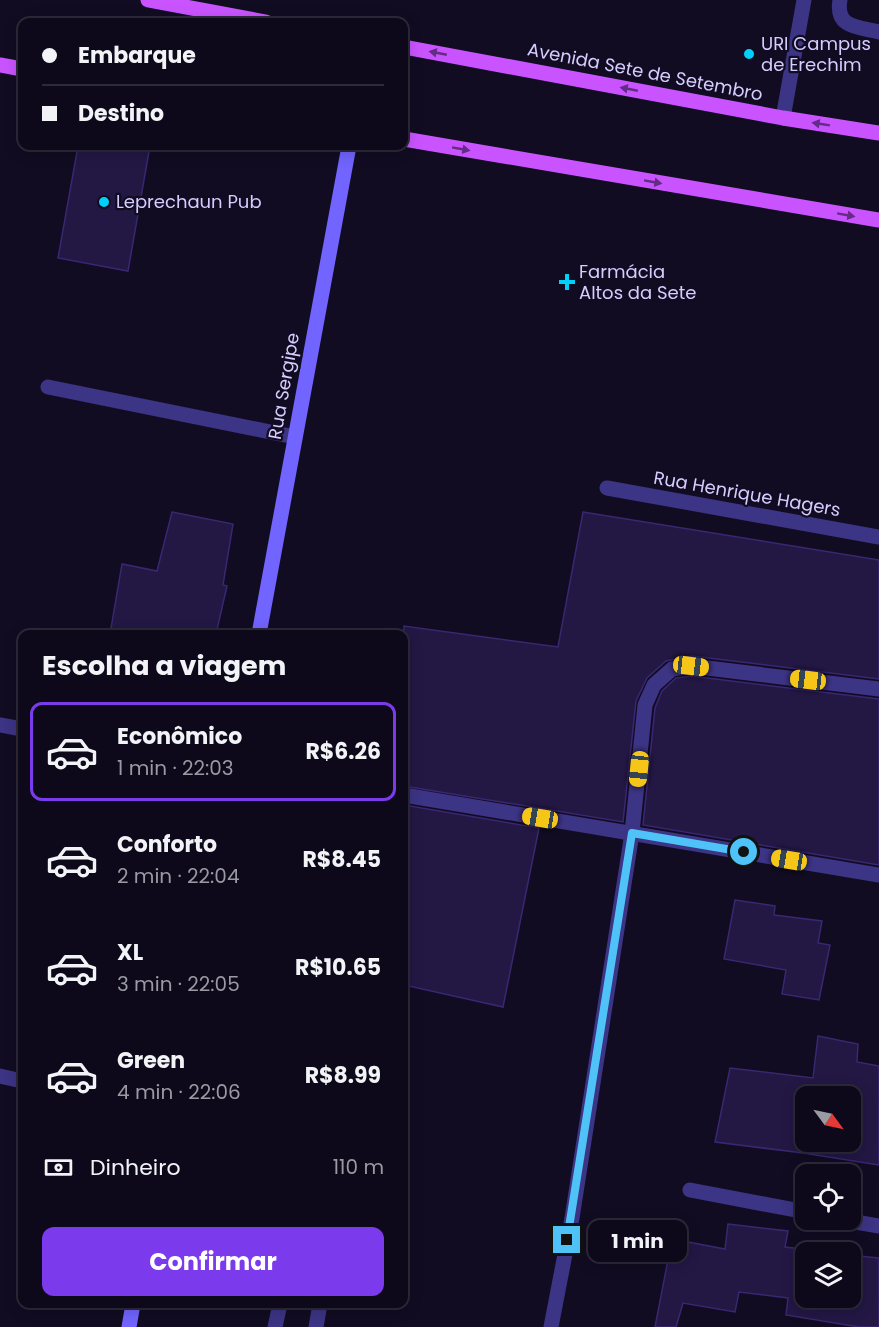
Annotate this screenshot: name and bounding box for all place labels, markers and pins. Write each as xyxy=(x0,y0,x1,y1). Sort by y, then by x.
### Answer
place label: URI Campus de Erechim xyxy=(761,31,871,77)
marker: URI Campus de Erechim xyxy=(742,47,756,61)
place label: Leprechaun Pub xyxy=(116,189,262,214)
marker: Leprechaun Pub xyxy=(97,195,111,209)
place label: Farmácia Altos da Sete xyxy=(579,259,696,305)
marker: Farmácia Altos da Sete xyxy=(560,275,574,289)

